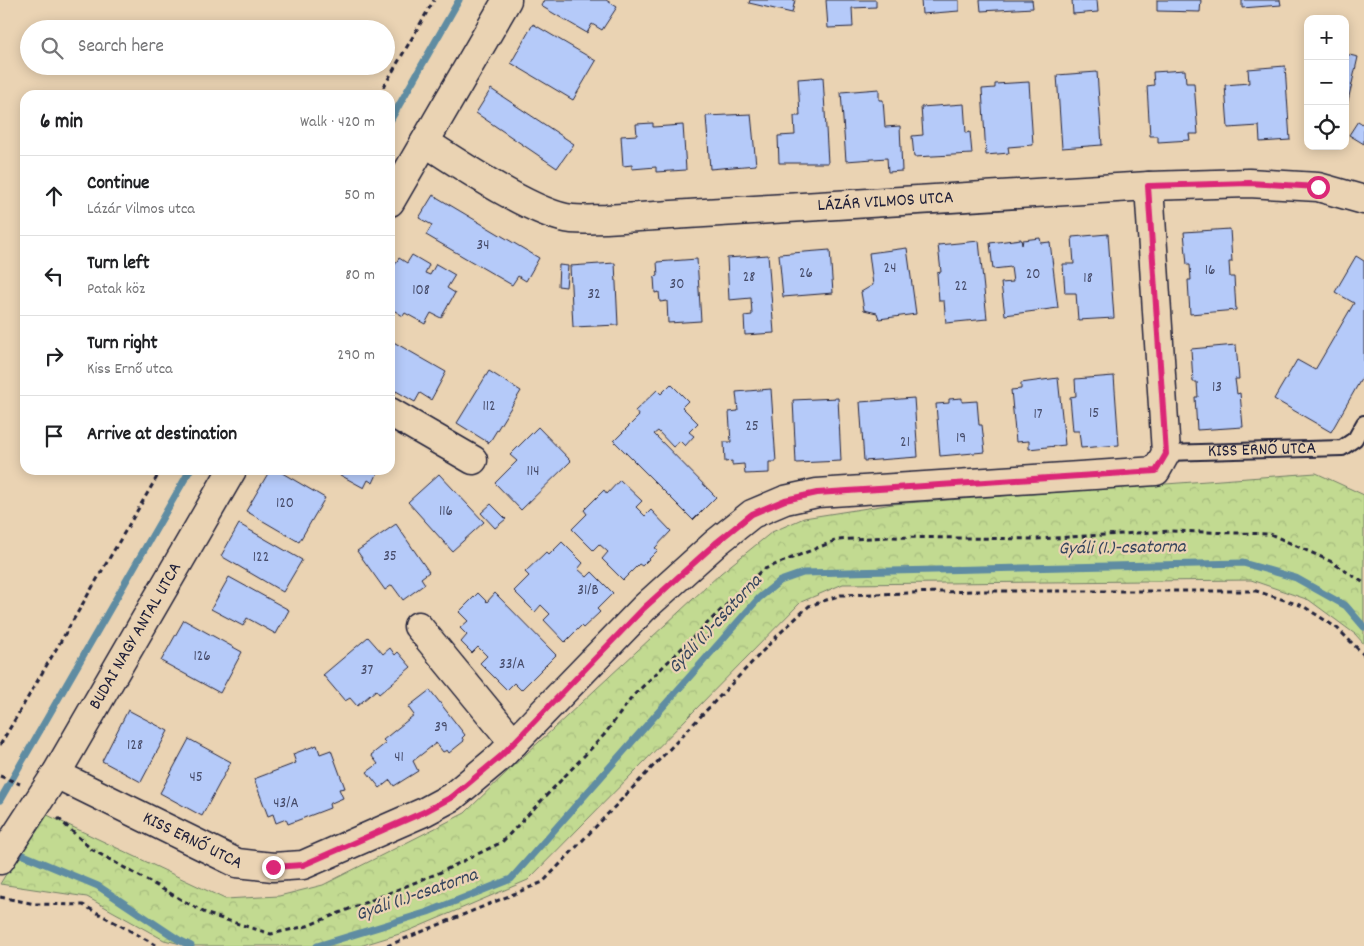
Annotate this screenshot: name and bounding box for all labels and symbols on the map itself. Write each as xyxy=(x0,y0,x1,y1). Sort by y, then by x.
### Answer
route start xyxy=(1307,176,1330,199)
street label: LÁZÁR VILMOS UTCA xyxy=(817,185,954,219)
house number: 34 xyxy=(477,235,489,257)
house number: 24 xyxy=(884,258,896,280)
house number: 16 xyxy=(1205,260,1215,282)
house number: 26 xyxy=(799,263,813,285)
house number: 20 xyxy=(1026,264,1040,286)
house number: 28 xyxy=(743,267,755,289)
house number: 18 xyxy=(1083,268,1093,290)
house number: 30 xyxy=(670,274,684,296)
house number: 22 xyxy=(954,276,968,298)
house number: 108 xyxy=(412,280,430,302)
house number: 32 xyxy=(587,284,601,306)
house number: 13 xyxy=(1212,377,1222,399)
house number: 112 xyxy=(482,396,496,418)
house number: 15 xyxy=(1089,403,1099,425)
house number: 17 xyxy=(1033,404,1043,426)
house number: 25 xyxy=(745,416,759,438)
house number: 19 xyxy=(956,428,966,450)
house number: 21 xyxy=(900,432,910,454)
street label: KISS ERNŐ UTCA xyxy=(1207,436,1317,464)
house number: 114 xyxy=(527,461,539,483)
house number: 120 xyxy=(276,493,294,515)
house number: 116 xyxy=(439,501,453,523)
water label: Gyáli (1.)-csatorna xyxy=(1058,534,1187,564)
house number: 35 xyxy=(383,546,397,568)
house number: 122 xyxy=(253,547,269,569)
street label: BUDAI NAGY ANTAL UTCA xyxy=(83,558,188,714)
water label: Gyáli (1.)-csatorna xyxy=(663,568,770,681)
house number: 31/B xyxy=(577,580,599,602)
house number: 126 xyxy=(193,646,211,668)
house number: 33/A xyxy=(499,654,525,676)
house number: 37 xyxy=(361,660,373,682)
house number: 39 xyxy=(434,717,448,739)
house number: 128 xyxy=(127,735,143,757)
house number: 41 xyxy=(394,747,404,769)
house number: 45 xyxy=(189,767,203,789)
house number: 43/A xyxy=(273,793,299,815)
street label: KISS ERNŐ UTCA xyxy=(138,806,247,876)
route end xyxy=(262,856,285,879)
water label: Gyáli (1.)-csatorna xyxy=(352,862,483,929)

